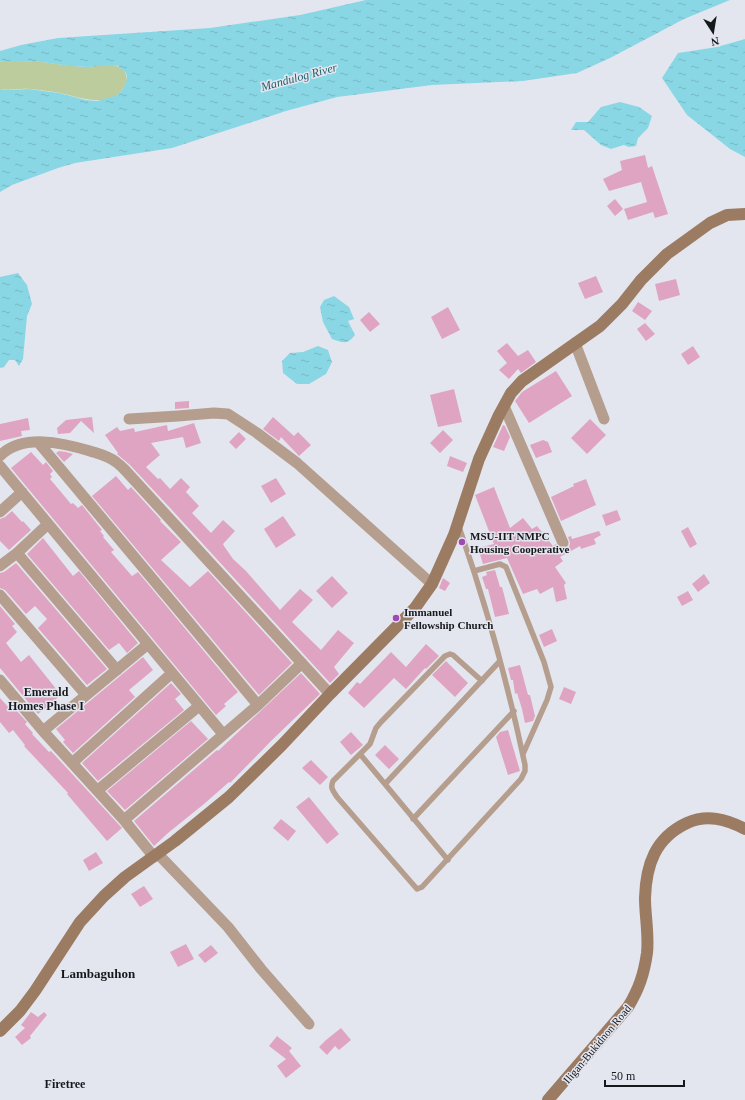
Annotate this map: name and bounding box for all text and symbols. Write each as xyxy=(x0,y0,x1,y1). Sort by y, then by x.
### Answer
north arrow xyxy=(693,12,733,52)
text: N xyxy=(710,35,720,48)
water label: Mandulog River xyxy=(258,60,339,94)
place label: MSU-IIT NMPC Housing Cooperative xyxy=(470,530,569,555)
marker: MSU-IIT NMPC Housing Cooperative xyxy=(457,537,467,547)
place label: Immanuel Fellowship Church xyxy=(404,606,493,631)
marker: Immanuel Fellowship Church xyxy=(391,613,401,623)
district label: Emerald Homes Phase I xyxy=(8,685,84,713)
district label: Lambaguhon xyxy=(61,966,136,981)
street label: Iligan-Bukidnon Road xyxy=(561,1002,634,1086)
scale bar xyxy=(605,1062,684,1088)
text: 50 m xyxy=(611,1069,636,1083)
district label: Firetree xyxy=(45,1077,86,1091)

